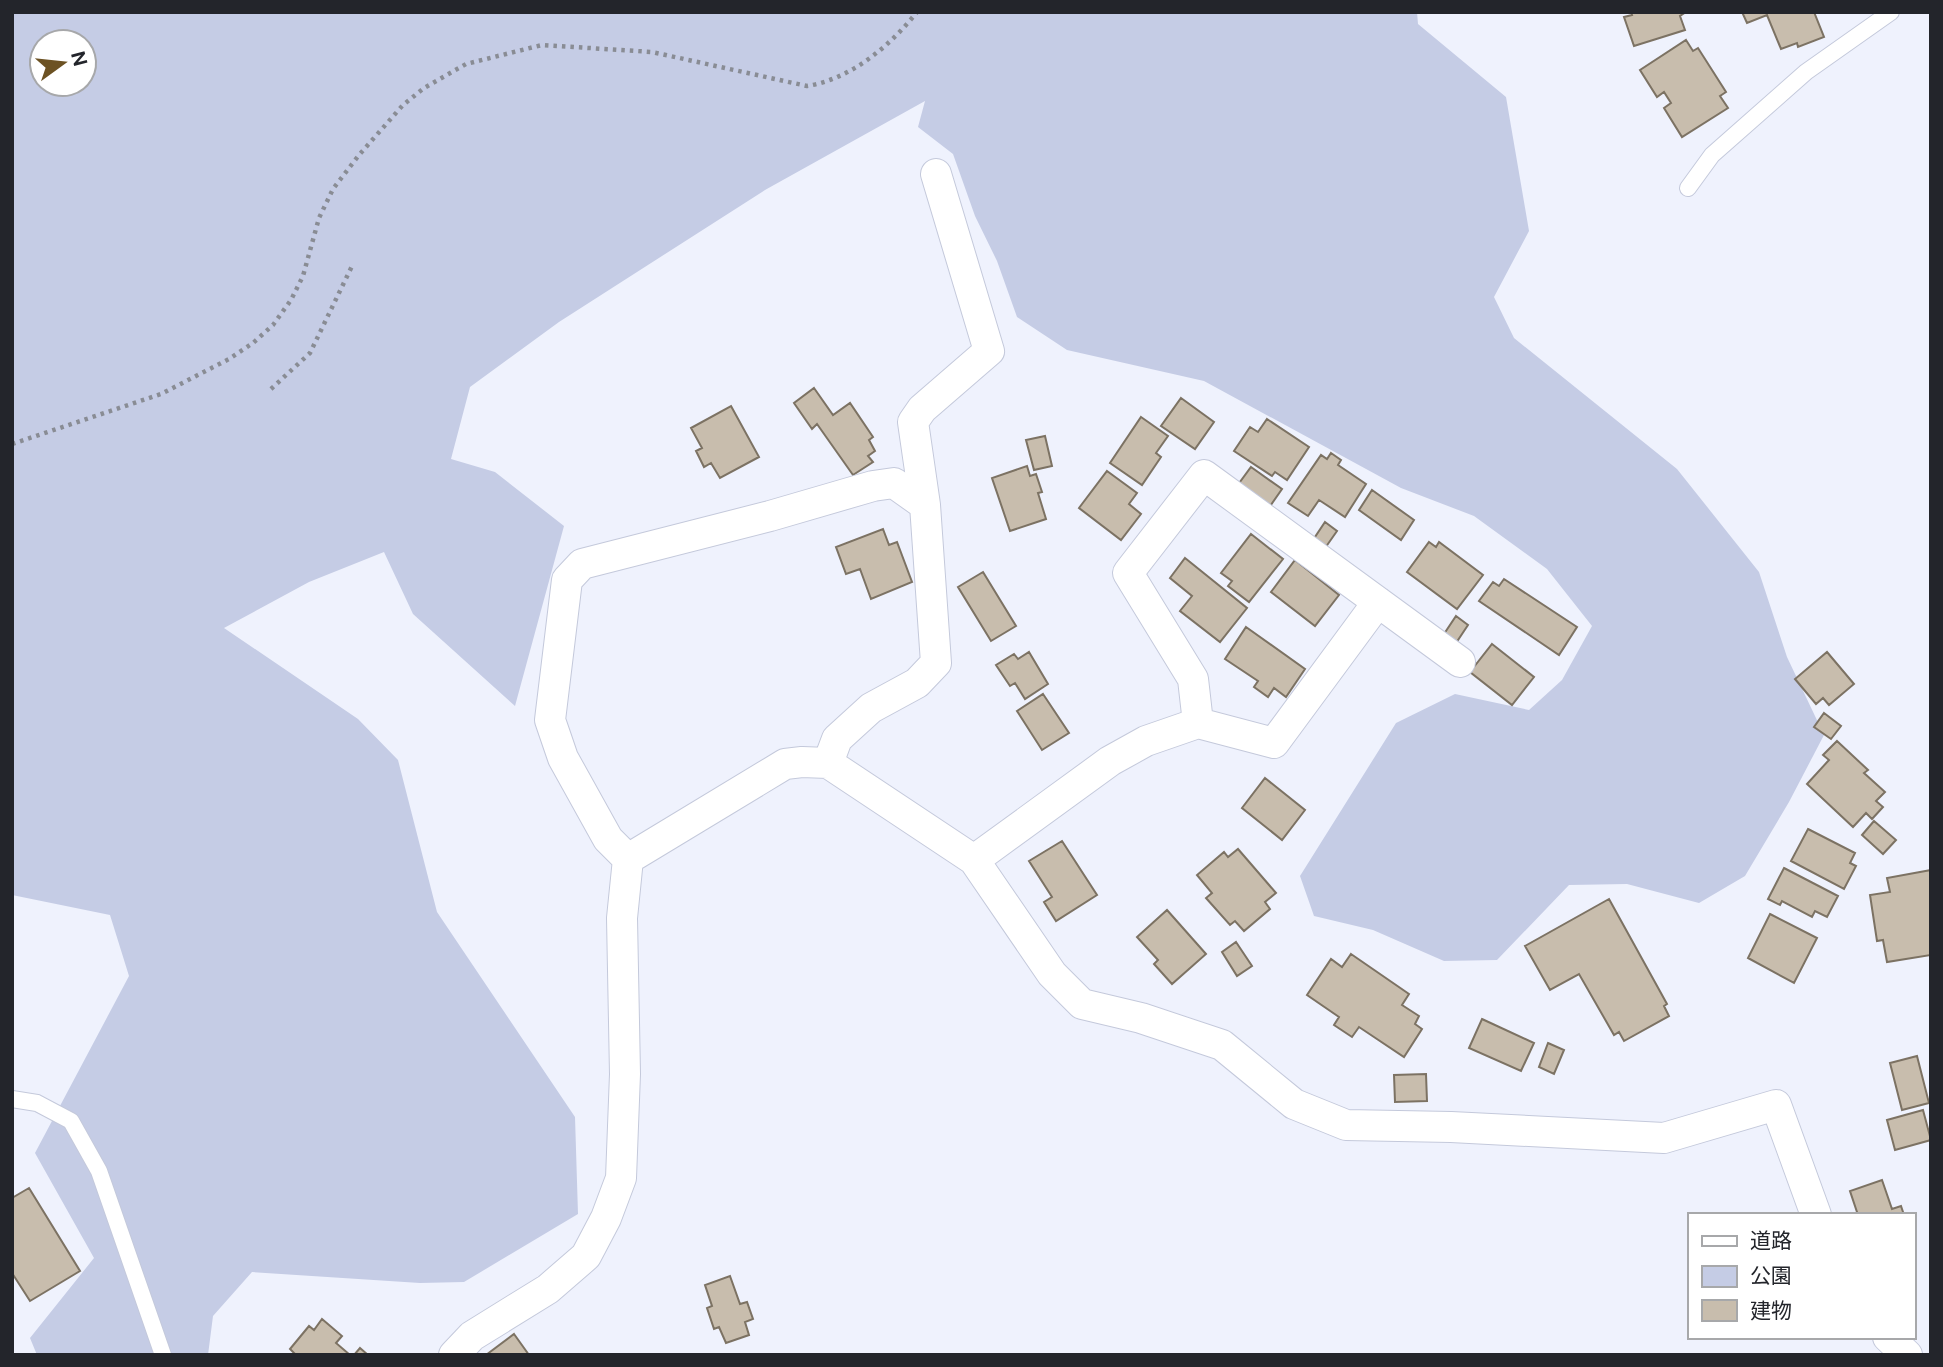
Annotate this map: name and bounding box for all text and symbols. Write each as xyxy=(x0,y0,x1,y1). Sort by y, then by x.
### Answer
north arrow xyxy=(28,28,98,98)
text: N xyxy=(67,49,92,69)
legend xyxy=(1688,1213,1915,1339)
text: 道路 xyxy=(1750,1228,1792,1253)
text: 公園 xyxy=(1750,1263,1792,1288)
text: 建物 xyxy=(1750,1298,1792,1323)

